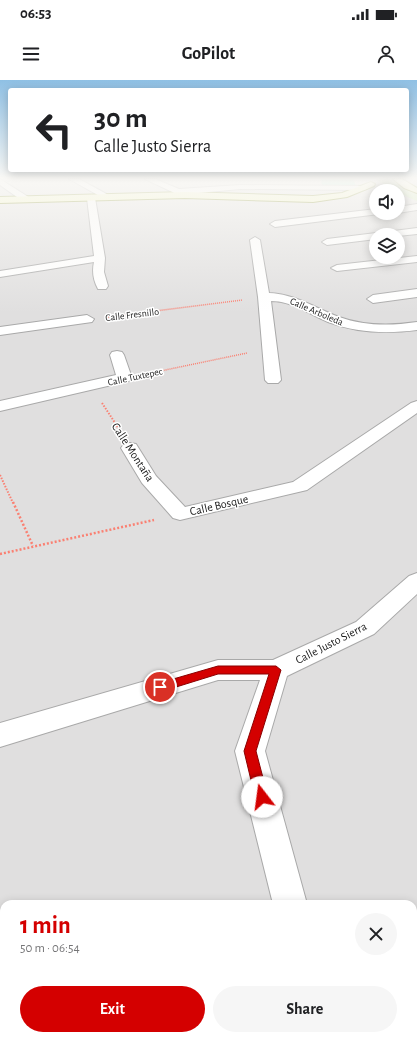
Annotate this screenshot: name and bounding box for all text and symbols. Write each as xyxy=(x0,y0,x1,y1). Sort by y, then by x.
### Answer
text: 06:53 xyxy=(20,6,51,21)
icon: menu xyxy=(20,43,42,65)
icon: person xyxy=(375,43,397,65)
text: GoPilot xyxy=(182,45,235,63)
icon: left xyxy=(28,104,80,156)
text: 30 m xyxy=(94,105,147,133)
text: Calle Justo Sierra xyxy=(94,138,211,156)
map controls xyxy=(369,184,405,264)
button: sound xyxy=(369,184,405,220)
button: layers xyxy=(369,228,405,264)
street label: Calle Arboleda xyxy=(288,296,345,328)
street label: Calle Fresnillo xyxy=(105,307,160,323)
street label: Calle Tuxtepec xyxy=(107,366,164,388)
street label: Calle Montaña xyxy=(110,420,157,484)
street label: Calle Bosque xyxy=(189,492,249,518)
street label: Calle Justo Sierra xyxy=(293,620,369,666)
pin xyxy=(143,670,177,704)
icon: arrive xyxy=(149,676,171,698)
position arrow xyxy=(241,776,283,818)
button: close xyxy=(355,913,397,955)
text: 1 min xyxy=(20,914,71,938)
text: 50 m · 06:54 xyxy=(20,942,80,955)
button: Exit xyxy=(20,986,205,1032)
button: Share xyxy=(213,986,397,1032)

